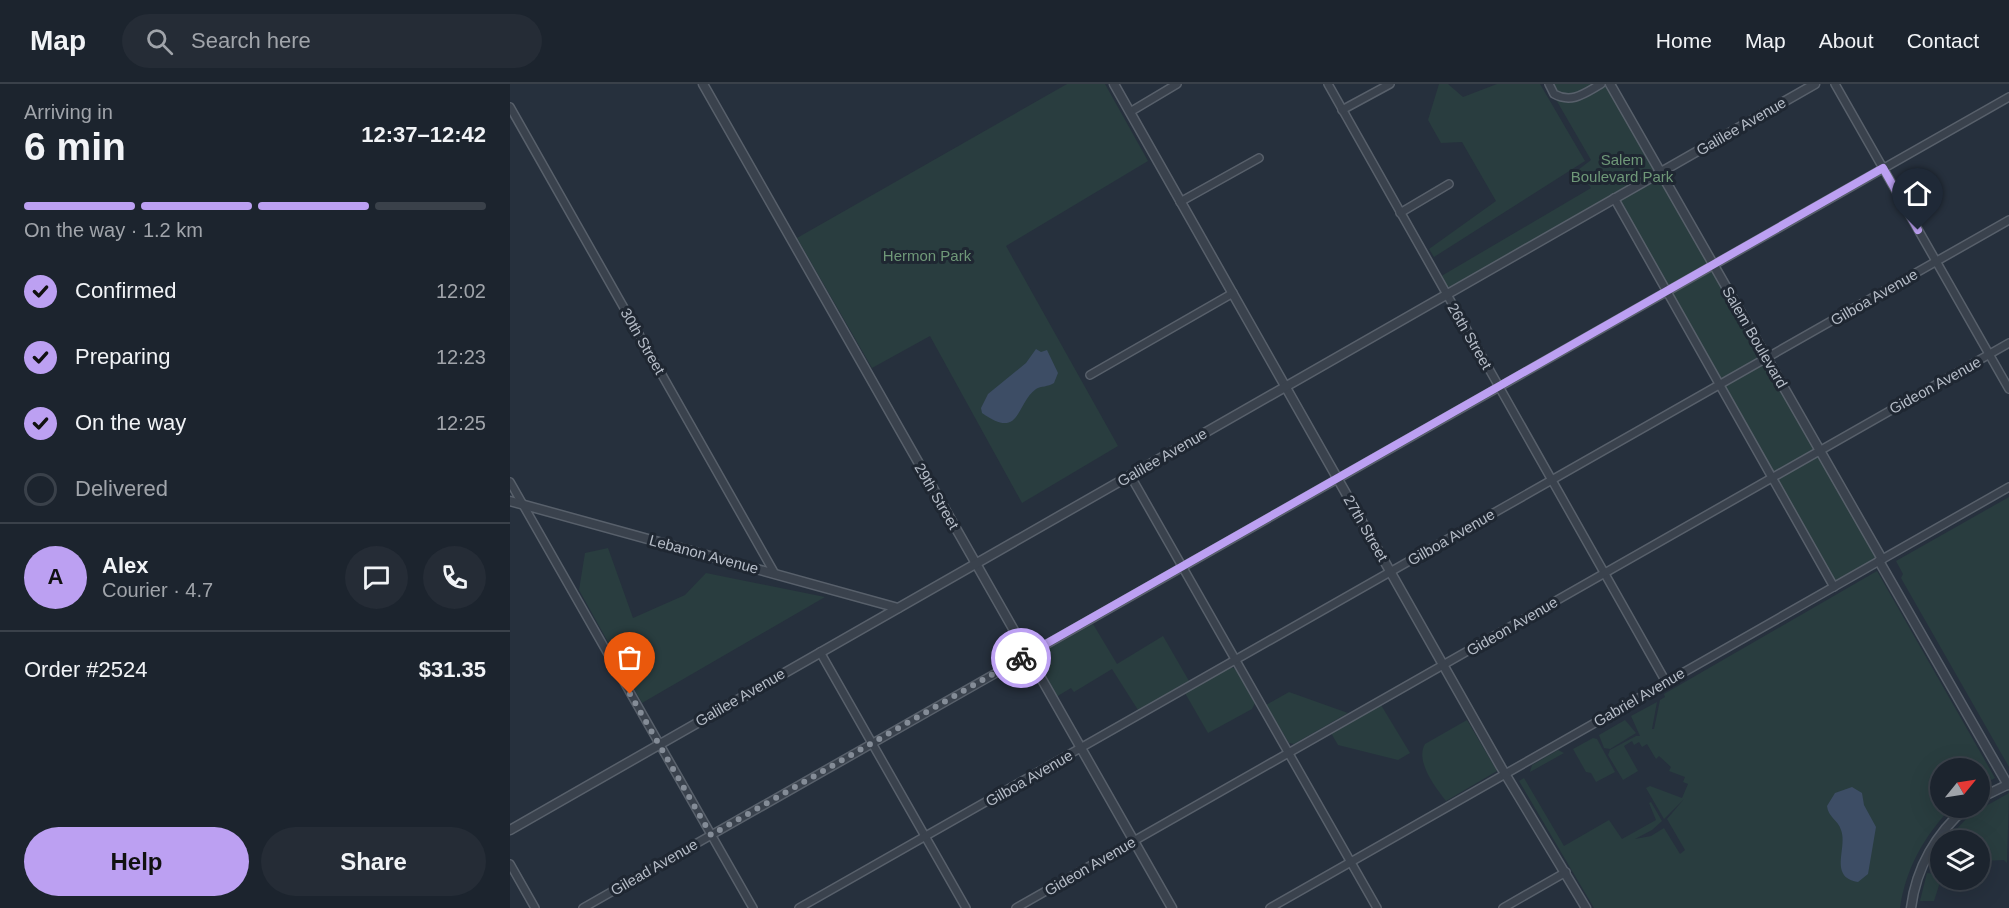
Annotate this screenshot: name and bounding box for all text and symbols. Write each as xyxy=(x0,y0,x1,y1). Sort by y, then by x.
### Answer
search box xyxy=(122,14,542,68)
text: Map xyxy=(30,25,86,56)
icon: search xyxy=(143,25,176,58)
text: Search here xyxy=(191,28,311,53)
text: Home xyxy=(1656,29,1712,52)
text: Map xyxy=(1745,29,1786,52)
text: About xyxy=(1819,29,1874,52)
text: Contact xyxy=(1907,29,1979,52)
street label: Galilee Avenue xyxy=(1693,93,1789,159)
text: Arriving in xyxy=(24,101,113,123)
text: 12:37–12:42 xyxy=(361,122,486,147)
text: 6 min xyxy=(24,125,126,168)
park label: Salem Boulevard Park xyxy=(1571,151,1674,185)
pin xyxy=(1892,168,1943,230)
icon: home xyxy=(1901,177,1934,210)
text: On the way · 1.2 km xyxy=(24,219,203,241)
park label: Hermon Park xyxy=(883,247,972,264)
street label: Gilboa Avenue xyxy=(1828,265,1920,329)
icon: check xyxy=(24,275,57,308)
text: Confirmed xyxy=(75,278,176,303)
text: 12:02 xyxy=(436,280,486,302)
street label: Salem Boulevard xyxy=(1719,283,1791,391)
street label: 26th Street xyxy=(1444,300,1496,373)
street label: 30th Street xyxy=(617,305,669,378)
icon: check xyxy=(24,341,57,374)
text: Preparing xyxy=(75,344,170,369)
text: 12:23 xyxy=(436,346,486,368)
street label: Gideon Avenue xyxy=(1886,353,1984,417)
icon: check xyxy=(24,407,57,440)
text: On the way xyxy=(75,410,186,435)
text: 12:25 xyxy=(436,412,486,434)
street label: Galilee Avenue xyxy=(1114,424,1210,490)
street label: 29th Street xyxy=(911,460,963,533)
text: Delivered xyxy=(75,476,168,501)
street label: 27th Street xyxy=(1340,492,1392,565)
street label: Gilboa Avenue xyxy=(1405,505,1497,569)
street label: Lebanon Avenue xyxy=(648,531,760,577)
button: chat xyxy=(345,546,408,609)
button: phone xyxy=(423,546,486,609)
text: Alex xyxy=(102,553,148,578)
text: A xyxy=(48,564,63,589)
text: Courier · 4.7 xyxy=(102,579,213,601)
street label: Gideon Avenue xyxy=(1463,593,1561,659)
courier xyxy=(991,628,1051,688)
pin xyxy=(604,632,655,694)
icon: bag xyxy=(613,641,646,674)
icon: bike xyxy=(1005,642,1038,675)
text: Order #2524 xyxy=(24,657,148,682)
text: $31.35 xyxy=(419,657,486,682)
street label: Galilee Avenue xyxy=(692,664,788,730)
street label: Gabriel Avenue xyxy=(1590,664,1688,730)
street label: Gilboa Avenue xyxy=(983,746,1075,810)
north arrow xyxy=(1930,758,1990,818)
map controls xyxy=(1930,758,1990,890)
button: Help xyxy=(24,827,249,896)
button: Share xyxy=(261,827,486,896)
button: layers xyxy=(1930,830,1990,890)
street label: Gideon Avenue xyxy=(1041,833,1139,899)
street label: Gilead Avenue xyxy=(608,835,700,899)

